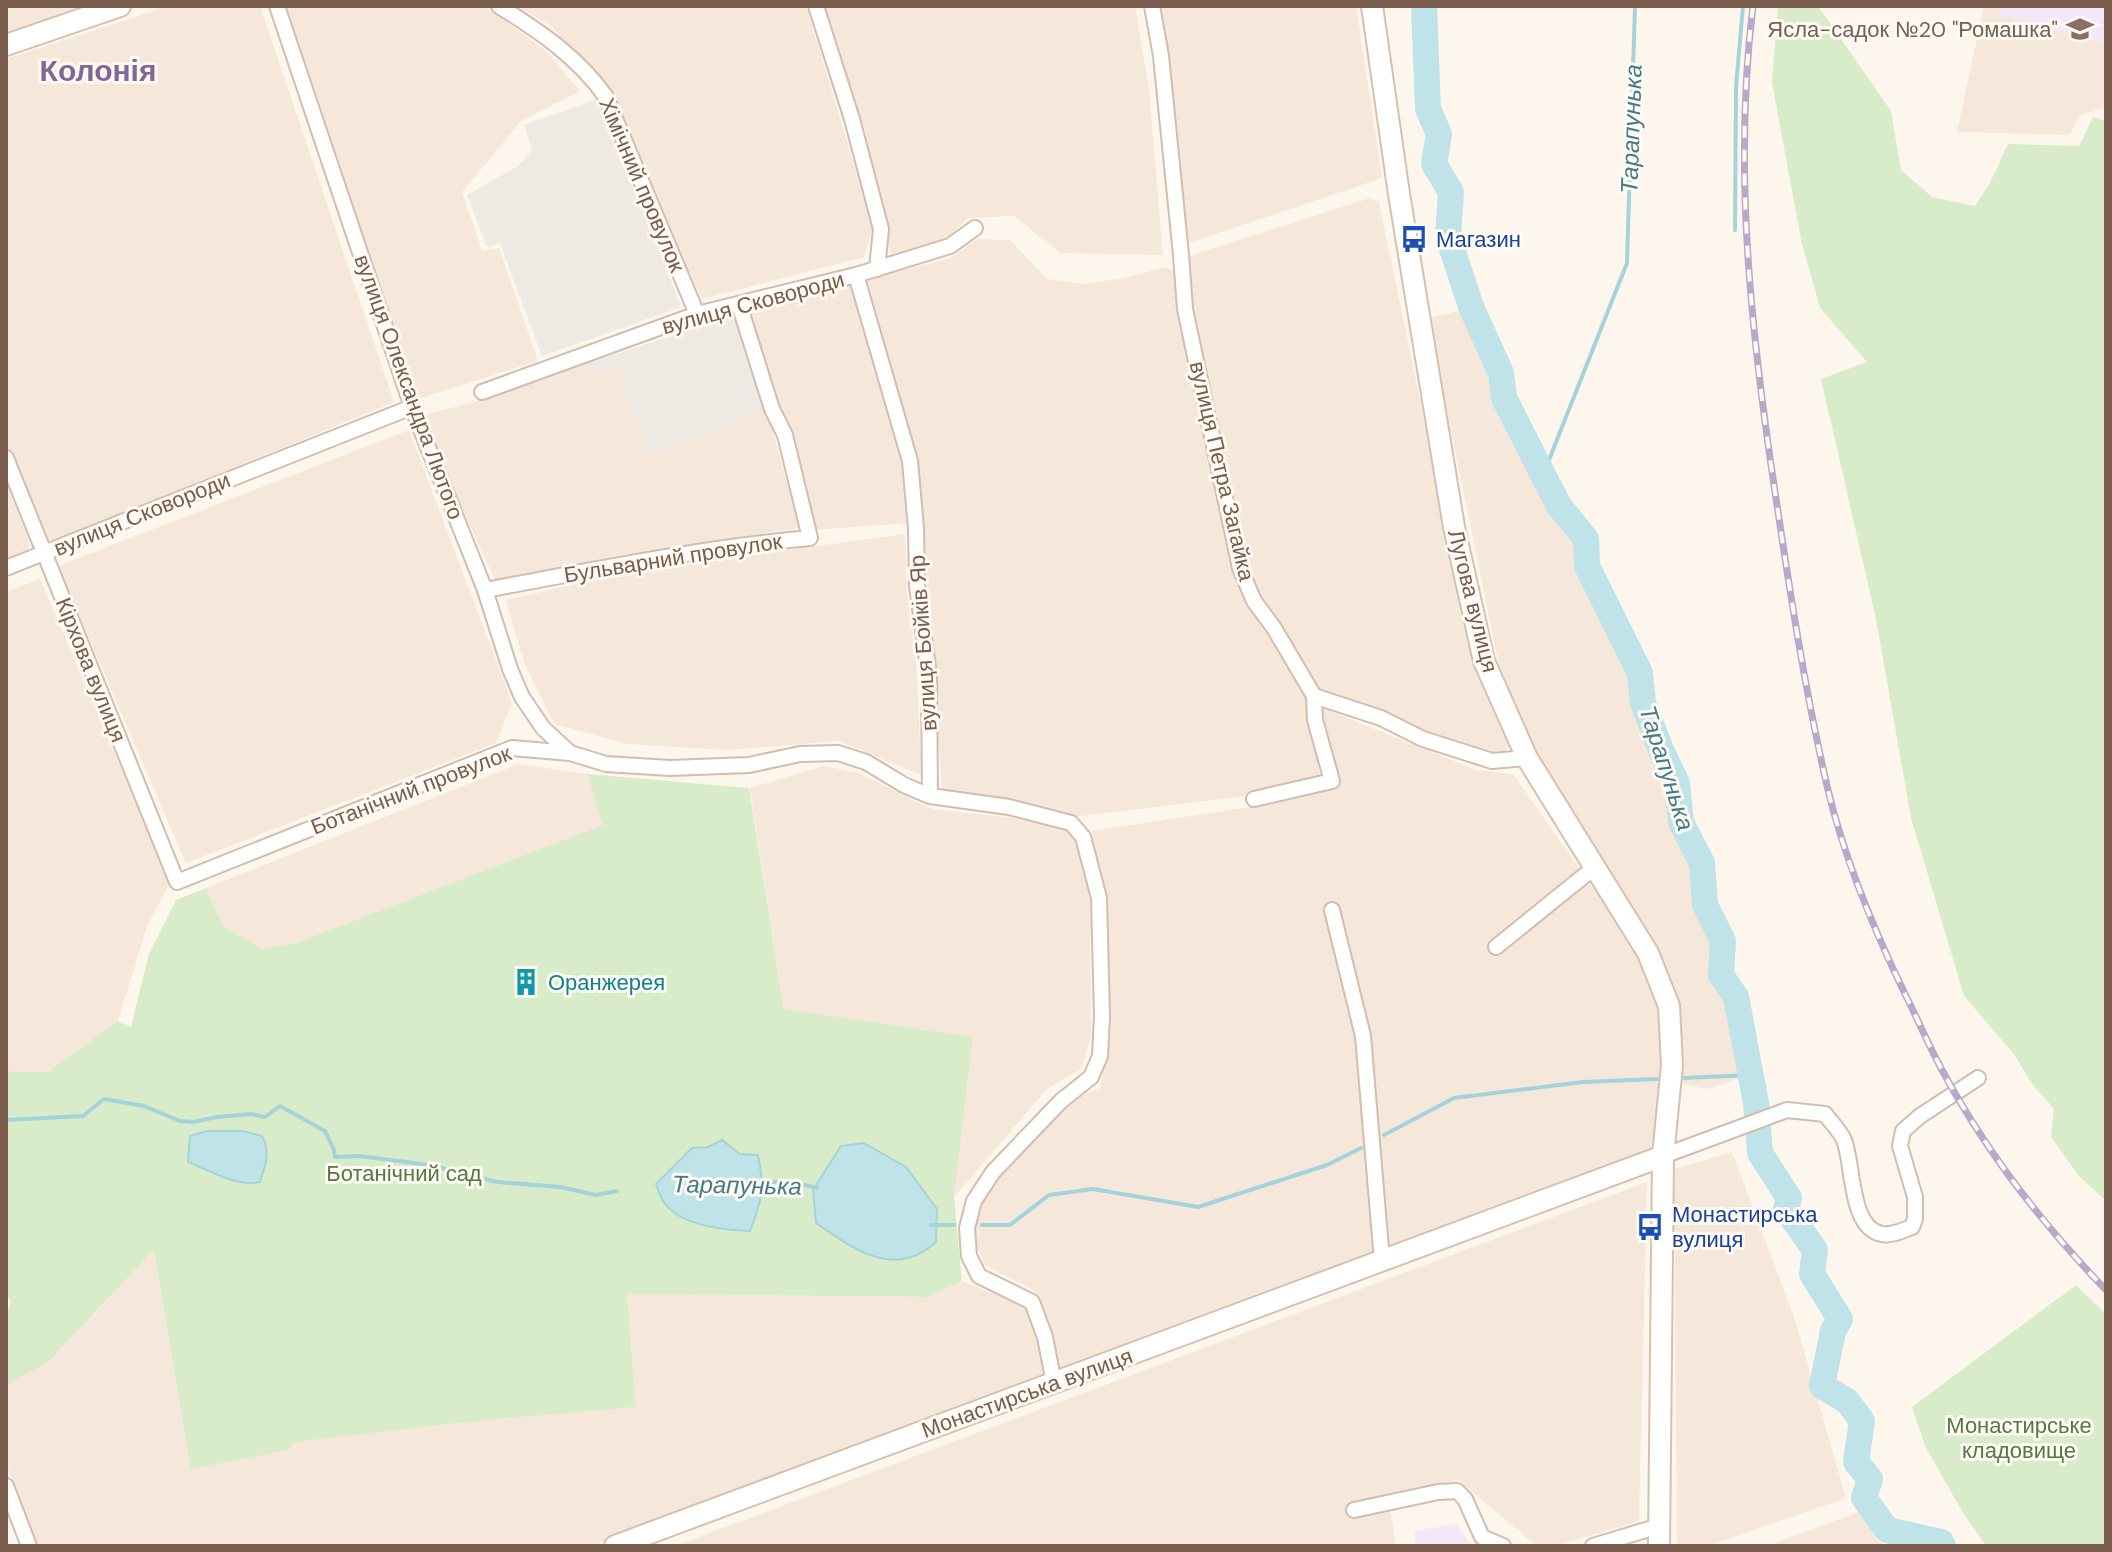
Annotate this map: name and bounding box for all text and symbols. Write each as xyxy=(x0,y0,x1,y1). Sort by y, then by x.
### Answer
school or university icon: Ясла-садок №20 "Ромашка" xyxy=(2065,14,2095,44)
place label: Ясла-садок №20 "Ромашка" xyxy=(1767,15,2058,44)
district label: Колонія xyxy=(40,51,156,90)
water label: Тарапунька xyxy=(1613,64,1649,194)
street label: Хімічний провулок xyxy=(592,93,692,277)
bus stop icon: Магазин xyxy=(1399,224,1429,254)
place label: Магазин xyxy=(1436,225,1521,254)
street label: вулиця Олександра Лютого xyxy=(348,251,470,523)
street label: вулиця Сковороди xyxy=(658,265,848,341)
street label: вулиця Петра Загайка xyxy=(1183,358,1262,585)
street label: вулиця Сковороди xyxy=(49,465,235,563)
street label: Бульварний провулок xyxy=(562,526,784,590)
street label: Лугова вулиця xyxy=(1441,526,1505,676)
street label: вулиця Бойків Яр xyxy=(902,554,944,732)
street label: Кірхова вулиця xyxy=(49,593,133,747)
water label: Тарапунька xyxy=(1632,702,1702,834)
street label: Ботанічний провулок xyxy=(307,738,516,842)
building icon: Оранжерея xyxy=(511,967,541,997)
place label: Оранжерея xyxy=(548,968,665,997)
park label: Ботанічний сад xyxy=(326,1159,482,1188)
water label: Тарапунька xyxy=(672,1168,802,1202)
place label: Монастирська вулиця xyxy=(1672,1200,1818,1254)
bus stop icon: Монастирська вулиця xyxy=(1635,1212,1665,1242)
street label: Монастирська вулиця xyxy=(917,1341,1137,1445)
park label: Монастирське кладовище xyxy=(1946,1411,2092,1465)

